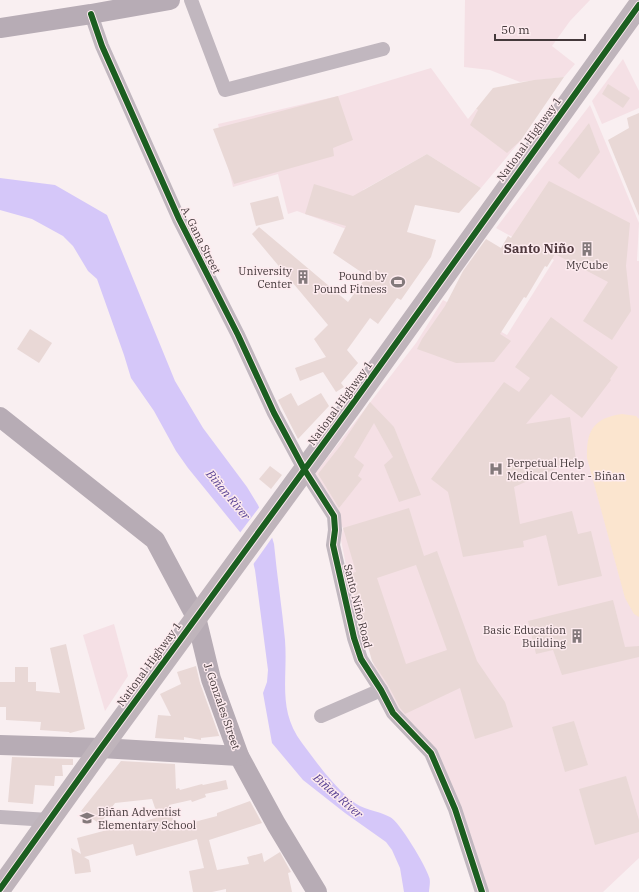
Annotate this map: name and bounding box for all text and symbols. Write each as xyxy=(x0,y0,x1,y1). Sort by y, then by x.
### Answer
scale bar xyxy=(495,16,585,42)
text: 50 m xyxy=(501,22,530,37)
street label: National Highway 1 xyxy=(494,94,564,184)
street label: A. Gana Street xyxy=(178,204,224,276)
district label: Santo Niño xyxy=(504,240,575,257)
building icon: MyCube xyxy=(579,241,595,257)
place label: MyCube xyxy=(566,258,608,272)
place label: University Center xyxy=(238,264,292,291)
building icon: University Center xyxy=(295,269,311,285)
place label: Pound by Pound Fitness xyxy=(314,269,387,296)
sports icon: Pound by Pound Fitness xyxy=(390,274,406,290)
street label: National Highway 1 xyxy=(305,358,375,448)
place label: Perpetual Help Medical Center - Biñan xyxy=(507,456,625,483)
hospital icon: Perpetual Help Medical Center - Biñan xyxy=(488,461,504,477)
water label: Biñan River xyxy=(202,466,254,523)
street label: Santo Niño Road xyxy=(341,562,375,650)
street label: National Highway 1 xyxy=(114,619,184,709)
place label: Basic Education Building xyxy=(483,623,566,650)
building icon: Basic Education Building xyxy=(569,628,585,644)
street label: J. Gonzales Street xyxy=(201,661,243,751)
water label: Biñan River xyxy=(310,769,367,822)
place label: Biñan Adventist Elementary School xyxy=(98,805,196,832)
school or university icon: Biñan Adventist Elementary School xyxy=(79,810,95,826)

